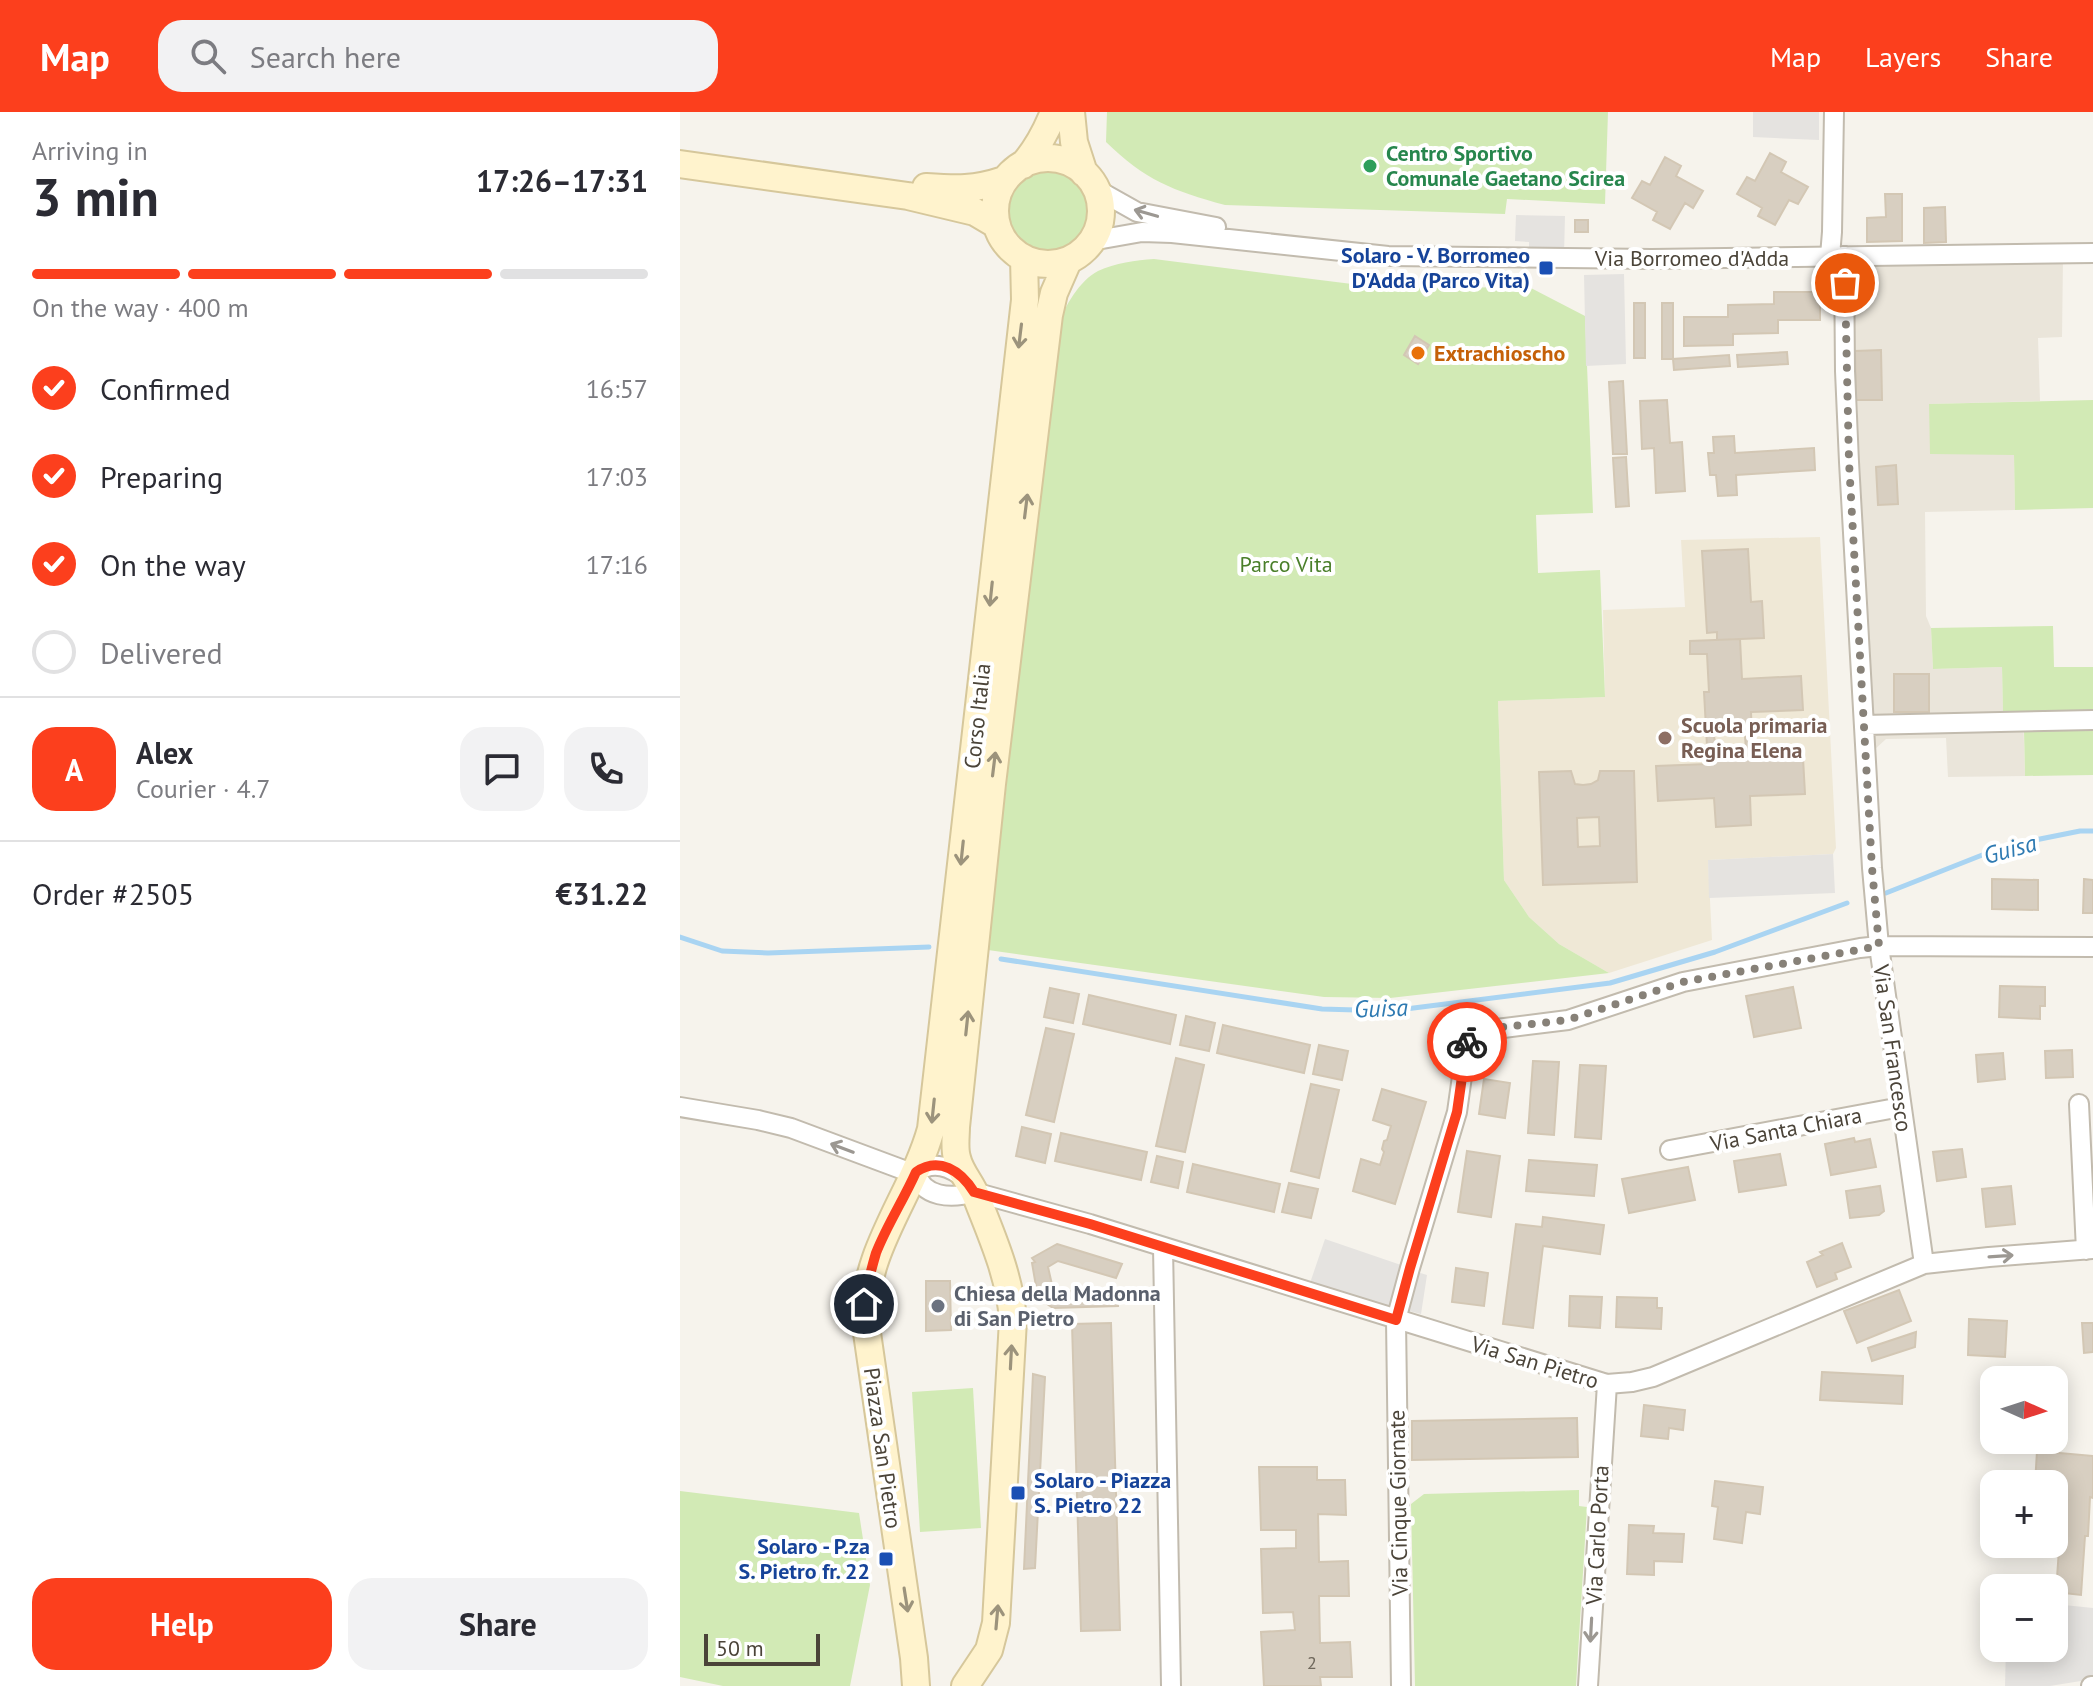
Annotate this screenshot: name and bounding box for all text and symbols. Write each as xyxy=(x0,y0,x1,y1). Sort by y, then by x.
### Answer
search box xyxy=(158,20,718,92)
text: Map xyxy=(40,32,110,81)
icon: search xyxy=(186,34,230,78)
text: Search here xyxy=(250,37,401,76)
text: Map xyxy=(1770,38,1821,75)
text: Layers xyxy=(1865,38,1941,75)
text: Share xyxy=(1985,38,2053,75)
text: Arriving in xyxy=(32,134,148,167)
place label: Centro Sportivo Comunale Gaetano Scirea xyxy=(1386,139,1625,192)
marker: Centro Sportivo Comunale Gaetano Scirea xyxy=(1361,157,1379,175)
text: 17:26–17:31 xyxy=(476,161,648,200)
text: 3 min xyxy=(32,163,159,230)
one-way arrow xyxy=(1133,205,1159,220)
place label: Solaro - V. Borromeo D'Adda (Parco Vita) xyxy=(1341,241,1530,294)
street label: Via Borromeo d'Adda xyxy=(1594,244,1789,272)
pin xyxy=(1811,249,1879,317)
marker: Solaro - V. Borromeo D'Adda (Parco Vita) xyxy=(1537,259,1555,277)
icon: bag xyxy=(1823,261,1867,305)
text: On the way · 400 m xyxy=(32,291,249,324)
one-way arrow xyxy=(1013,322,1028,349)
place label: Extrachioscho xyxy=(1434,339,1565,367)
marker: Extrachioscho xyxy=(1409,344,1427,362)
icon: check xyxy=(32,366,76,410)
text: Confirmed xyxy=(100,369,231,408)
text: 16:57 xyxy=(586,372,648,405)
icon: check xyxy=(32,454,76,498)
text: Preparing xyxy=(100,457,223,496)
text: 17:03 xyxy=(586,460,648,493)
one-way arrow xyxy=(1018,493,1033,520)
icon: check xyxy=(32,542,76,586)
text: On the way xyxy=(100,545,246,584)
text: 17:16 xyxy=(586,548,648,581)
park label: Parco Vita xyxy=(1239,550,1333,578)
one-way arrow xyxy=(984,580,999,607)
text: Delivered xyxy=(100,633,223,672)
street label: Corso Italia xyxy=(958,662,996,770)
place label: Scuola primaria Regina Elena xyxy=(1681,711,1828,764)
button: chat xyxy=(460,727,544,811)
button: phone xyxy=(564,727,648,811)
marker: Scuola primaria Regina Elena xyxy=(1656,729,1674,747)
text: Alex xyxy=(136,733,193,772)
text: A xyxy=(65,750,83,789)
one-way arrow xyxy=(987,752,1002,777)
text: Courier · 4.7 xyxy=(136,772,270,805)
water label: Guisa xyxy=(1980,827,2040,871)
one-way arrow xyxy=(954,840,969,865)
text: Order #2505 xyxy=(32,874,194,913)
text: €31.22 xyxy=(556,874,648,913)
street label: Via San Francesco xyxy=(1867,962,1919,1133)
water label: Guisa xyxy=(1354,992,1409,1024)
courier xyxy=(1427,1002,1507,1082)
one-way arrow xyxy=(960,1010,975,1037)
icon: bike xyxy=(1445,1020,1489,1064)
one-way arrow xyxy=(925,1098,940,1123)
street label: Via Santa Chiara xyxy=(1707,1101,1864,1158)
one-way arrow xyxy=(830,1140,855,1154)
one-way arrow xyxy=(1987,1248,2014,1263)
pin xyxy=(830,1270,898,1338)
place label: Chiesa della Madonna di San Pietro xyxy=(954,1279,1161,1332)
icon: home xyxy=(842,1282,886,1326)
marker: Chiesa della Madonna di San Pietro xyxy=(929,1297,947,1315)
street label: Via San Pietro xyxy=(1467,1329,1602,1395)
one-way arrow xyxy=(1004,1344,1019,1371)
street label: Piazza San Pietro xyxy=(858,1366,908,1530)
north arrow xyxy=(1980,1366,2068,1454)
map controls xyxy=(1980,1366,2068,1662)
street label: Via Cinque Giornate xyxy=(1382,1410,1414,1597)
street label: Via Carlo Porta xyxy=(1579,1465,1615,1606)
place label: Solaro - Piazza S. Pietro 22 xyxy=(1034,1466,1171,1519)
button: + xyxy=(1980,1470,2068,1558)
marker: Solaro - Piazza S. Pietro 22 xyxy=(1009,1484,1027,1502)
place label: Solaro - P.za S. Pietro fr. 22 xyxy=(739,1532,870,1585)
marker: Solaro - P.za S. Pietro fr. 22 xyxy=(877,1550,895,1568)
button: − xyxy=(1980,1574,2068,1662)
button: Help xyxy=(32,1578,332,1670)
button: Share xyxy=(348,1578,648,1670)
one-way arrow xyxy=(899,1587,914,1612)
one-way arrow xyxy=(989,1604,1004,1630)
one-way arrow xyxy=(1583,1616,1598,1643)
scale bar xyxy=(704,1630,820,1666)
text: 50 m xyxy=(716,1634,764,1662)
house number: 2 xyxy=(1307,1651,1317,1674)

